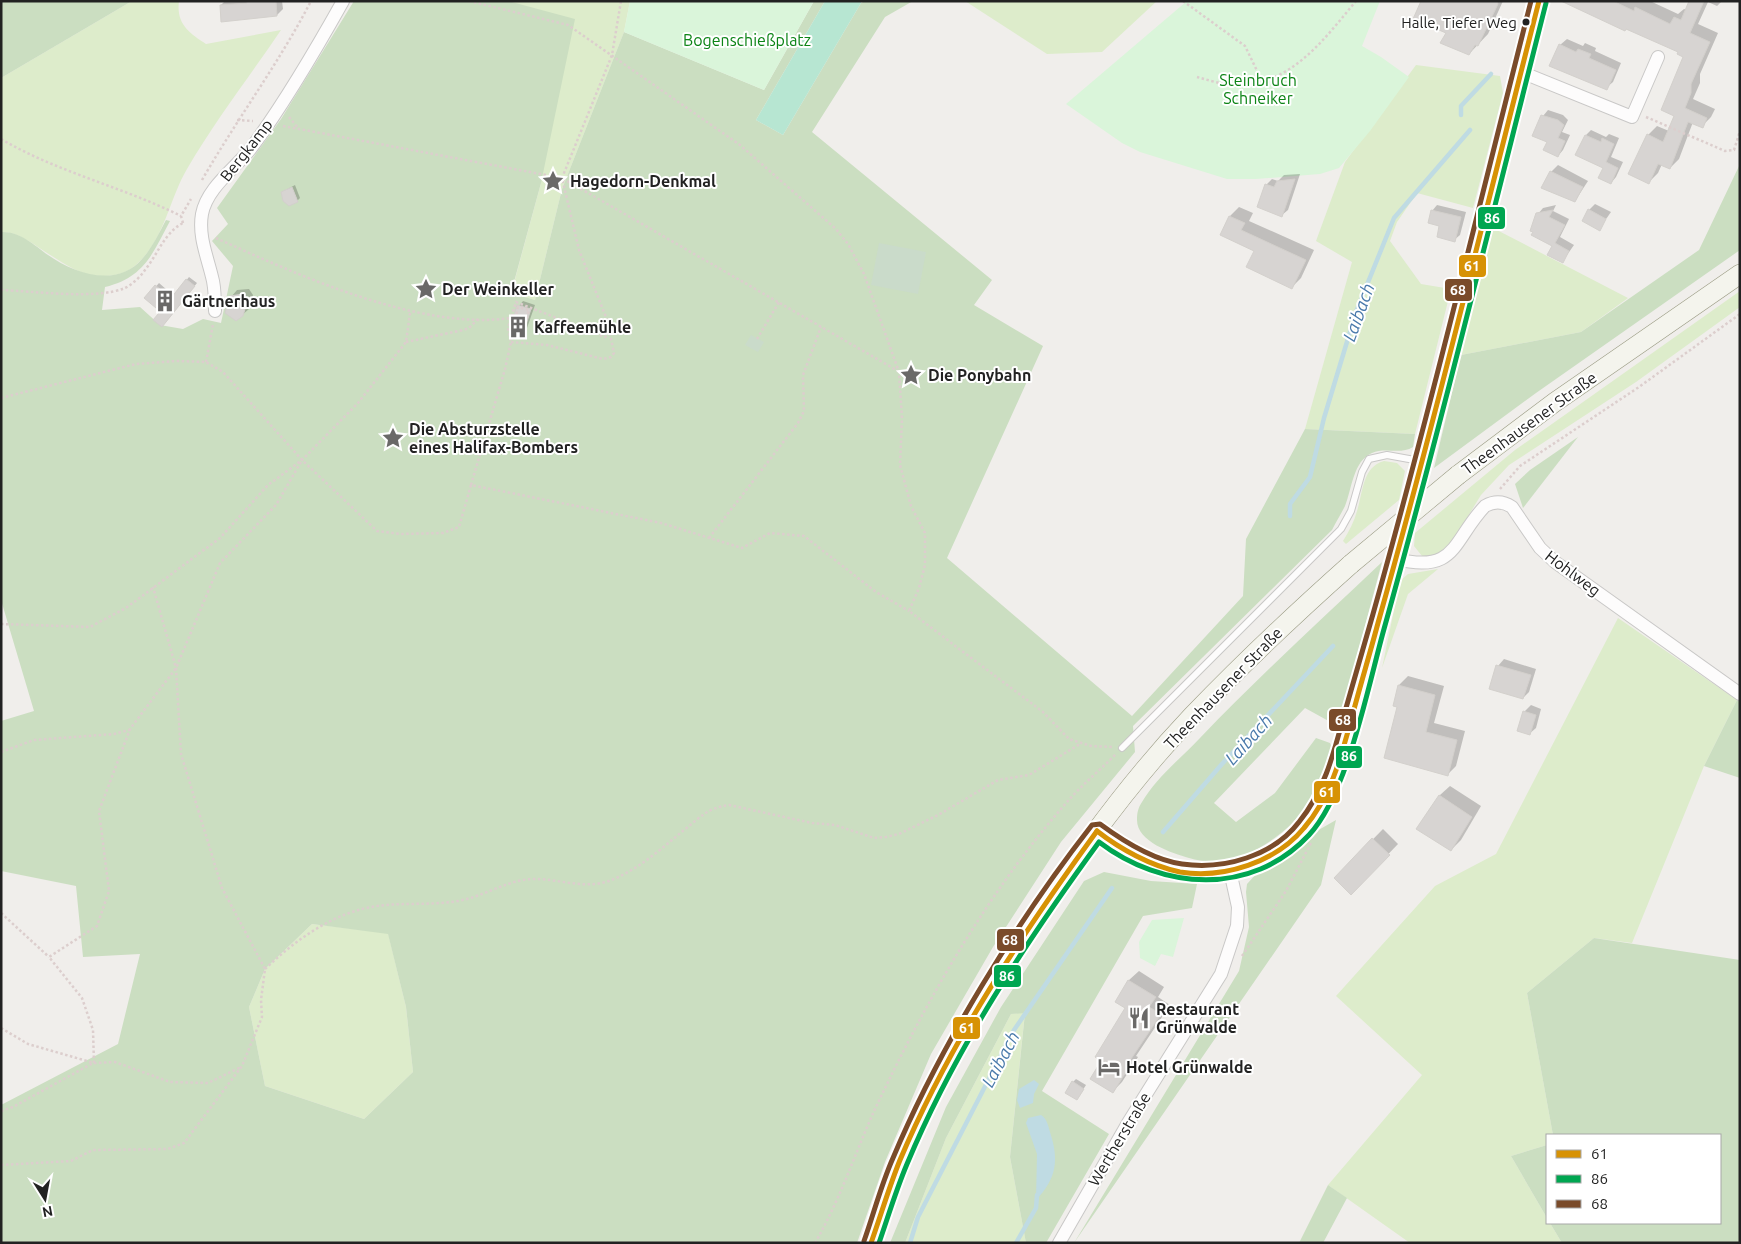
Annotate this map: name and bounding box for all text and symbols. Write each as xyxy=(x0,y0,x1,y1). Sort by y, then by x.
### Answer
place label: Halle, Tiefer Weg xyxy=(1401,14,1517,31)
marker: Halle, Tiefer Weg xyxy=(1521,17,1531,27)
park label: Bogenschießplatz xyxy=(683,31,811,49)
park label: Steinbruch Schneiker xyxy=(1219,71,1297,107)
street label: Bergkamp xyxy=(216,115,276,185)
place icon: Hagedorn-Denkmal xyxy=(540,168,566,194)
place label: Hagedorn-Denkmal xyxy=(570,172,716,190)
line badge: 86 xyxy=(1477,206,1506,230)
text: 86 xyxy=(1484,210,1500,226)
line badge: 61 xyxy=(1458,254,1487,278)
text: 61 xyxy=(1464,258,1480,274)
place icon: Der Weinkeller xyxy=(413,276,439,302)
line badge: 68 xyxy=(1444,278,1473,302)
place label: Der Weinkeller xyxy=(442,280,554,298)
water label: Laibach xyxy=(1338,280,1378,344)
text: 68 xyxy=(1450,282,1466,298)
building icon: Gärtnerhaus xyxy=(152,288,178,314)
place label: Gärtnerhaus xyxy=(182,292,275,310)
building icon: Kaffeemühle xyxy=(505,314,531,340)
place label: Kaffeemühle xyxy=(534,318,631,336)
place icon: Die Ponybahn xyxy=(898,362,924,388)
place label: Die Ponybahn xyxy=(928,366,1031,384)
street label: Theenhausener Straße xyxy=(1458,368,1600,478)
place label: Die Absturzstelle eines Halifax-Bombers xyxy=(409,420,578,456)
place icon: Die Absturzstelle eines Halifax-Bombers xyxy=(380,425,406,451)
street label: Hohlweg xyxy=(1542,546,1604,600)
street label: Theenhausener Straße xyxy=(1160,623,1286,753)
line badge: 68 xyxy=(1328,708,1357,732)
water label: Laibach xyxy=(1220,710,1276,768)
text: 68 xyxy=(1335,712,1351,728)
line badge: 86 xyxy=(1335,745,1363,769)
text: 86 xyxy=(1341,748,1357,764)
line badge: 61 xyxy=(1313,780,1341,804)
text: 61 xyxy=(1319,784,1335,800)
line badge: 68 xyxy=(996,928,1025,952)
text: 68 xyxy=(1002,932,1018,948)
line badge: 86 xyxy=(993,964,1022,988)
text: 86 xyxy=(999,968,1015,984)
place label: Restaurant Grünwalde xyxy=(1156,1000,1239,1036)
restaurant icon: Restaurant Grünwalde xyxy=(1126,1005,1152,1031)
line badge: 61 xyxy=(952,1016,981,1040)
text: 61 xyxy=(959,1020,975,1036)
water label: Laibach xyxy=(977,1028,1023,1090)
hotel icon: Hotel Grünwalde xyxy=(1096,1054,1122,1080)
place label: Hotel Grünwalde xyxy=(1126,1058,1253,1076)
street label: Wertherstraße xyxy=(1084,1089,1154,1189)
legend xyxy=(1546,1134,1721,1224)
text: 61 xyxy=(1591,1145,1608,1162)
text: 86 xyxy=(1591,1170,1608,1187)
north arrow xyxy=(20,1174,70,1224)
text: 68 xyxy=(1591,1195,1608,1212)
text: N xyxy=(41,1203,54,1221)

